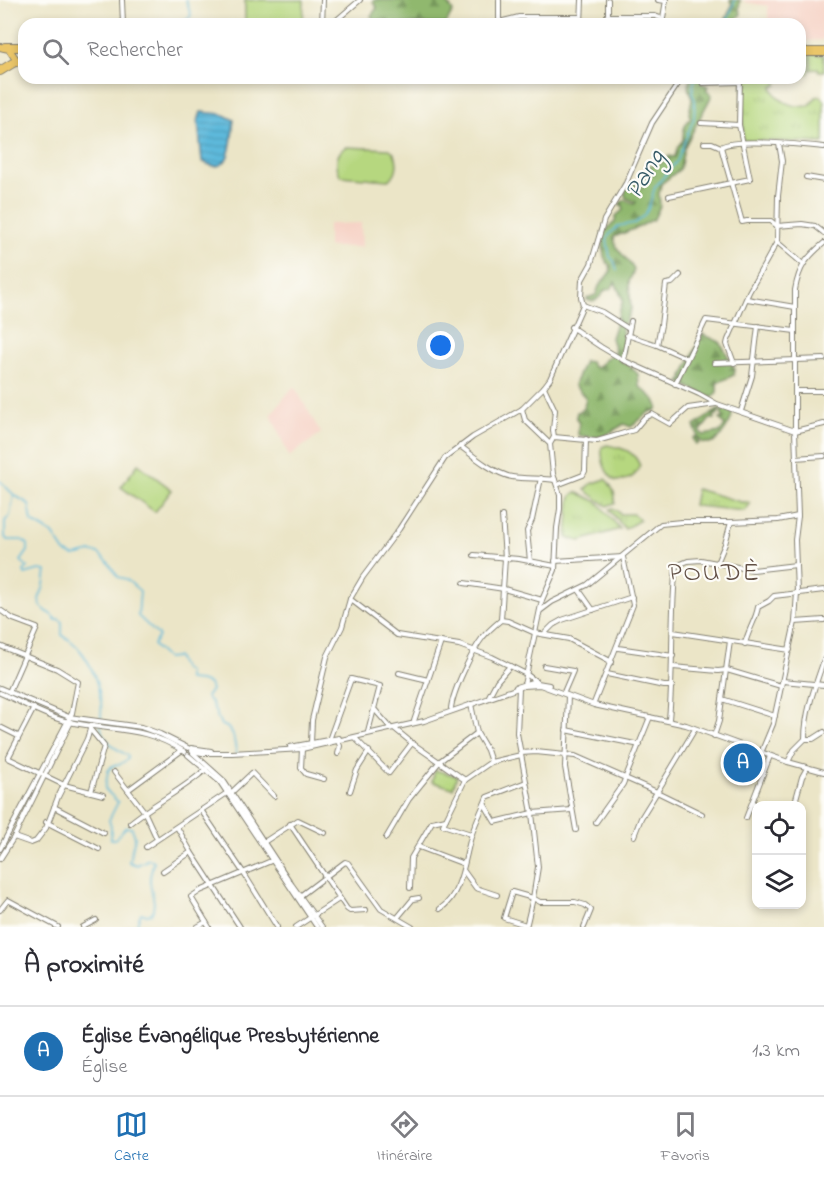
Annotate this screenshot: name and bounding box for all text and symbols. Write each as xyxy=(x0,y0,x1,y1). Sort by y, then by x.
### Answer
search box xyxy=(18,18,806,84)
icon: search xyxy=(39,35,72,68)
text: Rechercher xyxy=(87,35,183,67)
water label: Pang xyxy=(616,142,676,207)
your location xyxy=(426,331,455,360)
district label: POUDÈ xyxy=(668,554,760,593)
pin: A xyxy=(724,740,762,786)
map controls xyxy=(752,801,806,909)
button: locate xyxy=(752,801,806,855)
button: layers xyxy=(752,855,806,909)
text: À proximité xyxy=(24,947,144,985)
text: Église Évangélique Presbytérienne xyxy=(81,1021,379,1053)
text: A xyxy=(37,1037,50,1066)
text: 1.3 km xyxy=(752,1037,800,1066)
text: Église xyxy=(81,1053,127,1082)
tab: Carte xyxy=(114,1108,149,1168)
tab: Itinéraire xyxy=(377,1108,433,1168)
tab: Favoris xyxy=(661,1108,710,1168)

